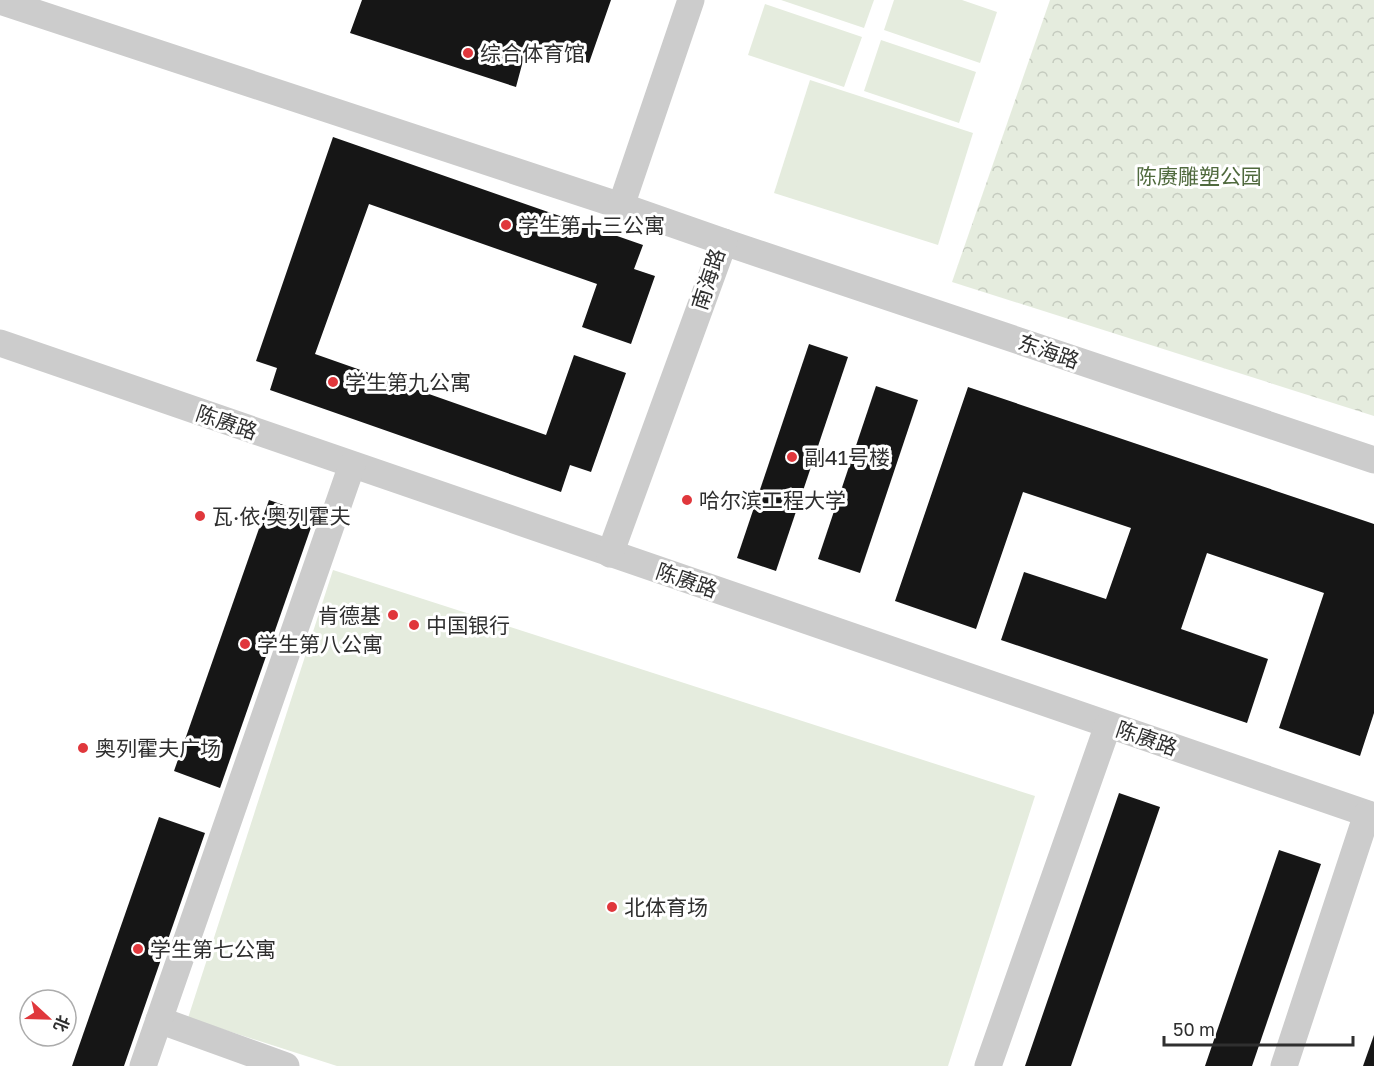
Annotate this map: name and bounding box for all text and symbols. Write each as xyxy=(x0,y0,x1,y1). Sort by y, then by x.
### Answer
place label: 综合体育馆 xyxy=(480,40,585,66)
marker: 综合体育馆 xyxy=(461,46,475,60)
park label: 陈赓雕塑公园 xyxy=(1136,163,1262,189)
place label: 学生第十三公寓 xyxy=(518,212,665,238)
marker: 学生第十三公寓 xyxy=(499,218,513,232)
street label: 南海路 xyxy=(686,245,730,313)
street label: 东海路 xyxy=(1015,328,1083,374)
place label: 学生第九公寓 xyxy=(345,369,471,395)
marker: 学生第九公寓 xyxy=(326,375,340,389)
street label: 陈赓路 xyxy=(193,399,261,445)
place label: 副41号楼 xyxy=(804,444,890,470)
marker: 副41号楼 xyxy=(785,450,799,464)
place label: 哈尔滨工程大学 xyxy=(699,487,846,513)
marker: 哈尔滨工程大学 xyxy=(680,493,694,507)
place label: 瓦·依·奥列霍夫 xyxy=(212,503,351,529)
marker: 瓦·依·奥列霍夫 xyxy=(193,509,207,523)
street label: 陈赓路 xyxy=(653,557,721,603)
place label: 肯德基 xyxy=(318,602,381,628)
marker: 肯德基 xyxy=(386,608,400,622)
place label: 中国银行 xyxy=(426,612,510,638)
marker: 中国银行 xyxy=(407,618,421,632)
place label: 学生第八公寓 xyxy=(257,631,383,657)
marker: 学生第八公寓 xyxy=(238,637,252,651)
street label: 陈赓路 xyxy=(1113,715,1181,761)
place label: 奥列霍夫广场 xyxy=(95,735,221,761)
marker: 奥列霍夫广场 xyxy=(76,741,90,755)
place label: 北体育场 xyxy=(624,894,708,920)
marker: 北体育场 xyxy=(605,900,619,914)
place label: 学生第七公寓 xyxy=(150,936,276,962)
marker: 学生第七公寓 xyxy=(131,942,145,956)
north arrow xyxy=(18,988,78,1048)
scale bar xyxy=(1164,1009,1353,1047)
text: 北 xyxy=(50,1012,74,1035)
text: 50 m xyxy=(1173,1018,1215,1040)

